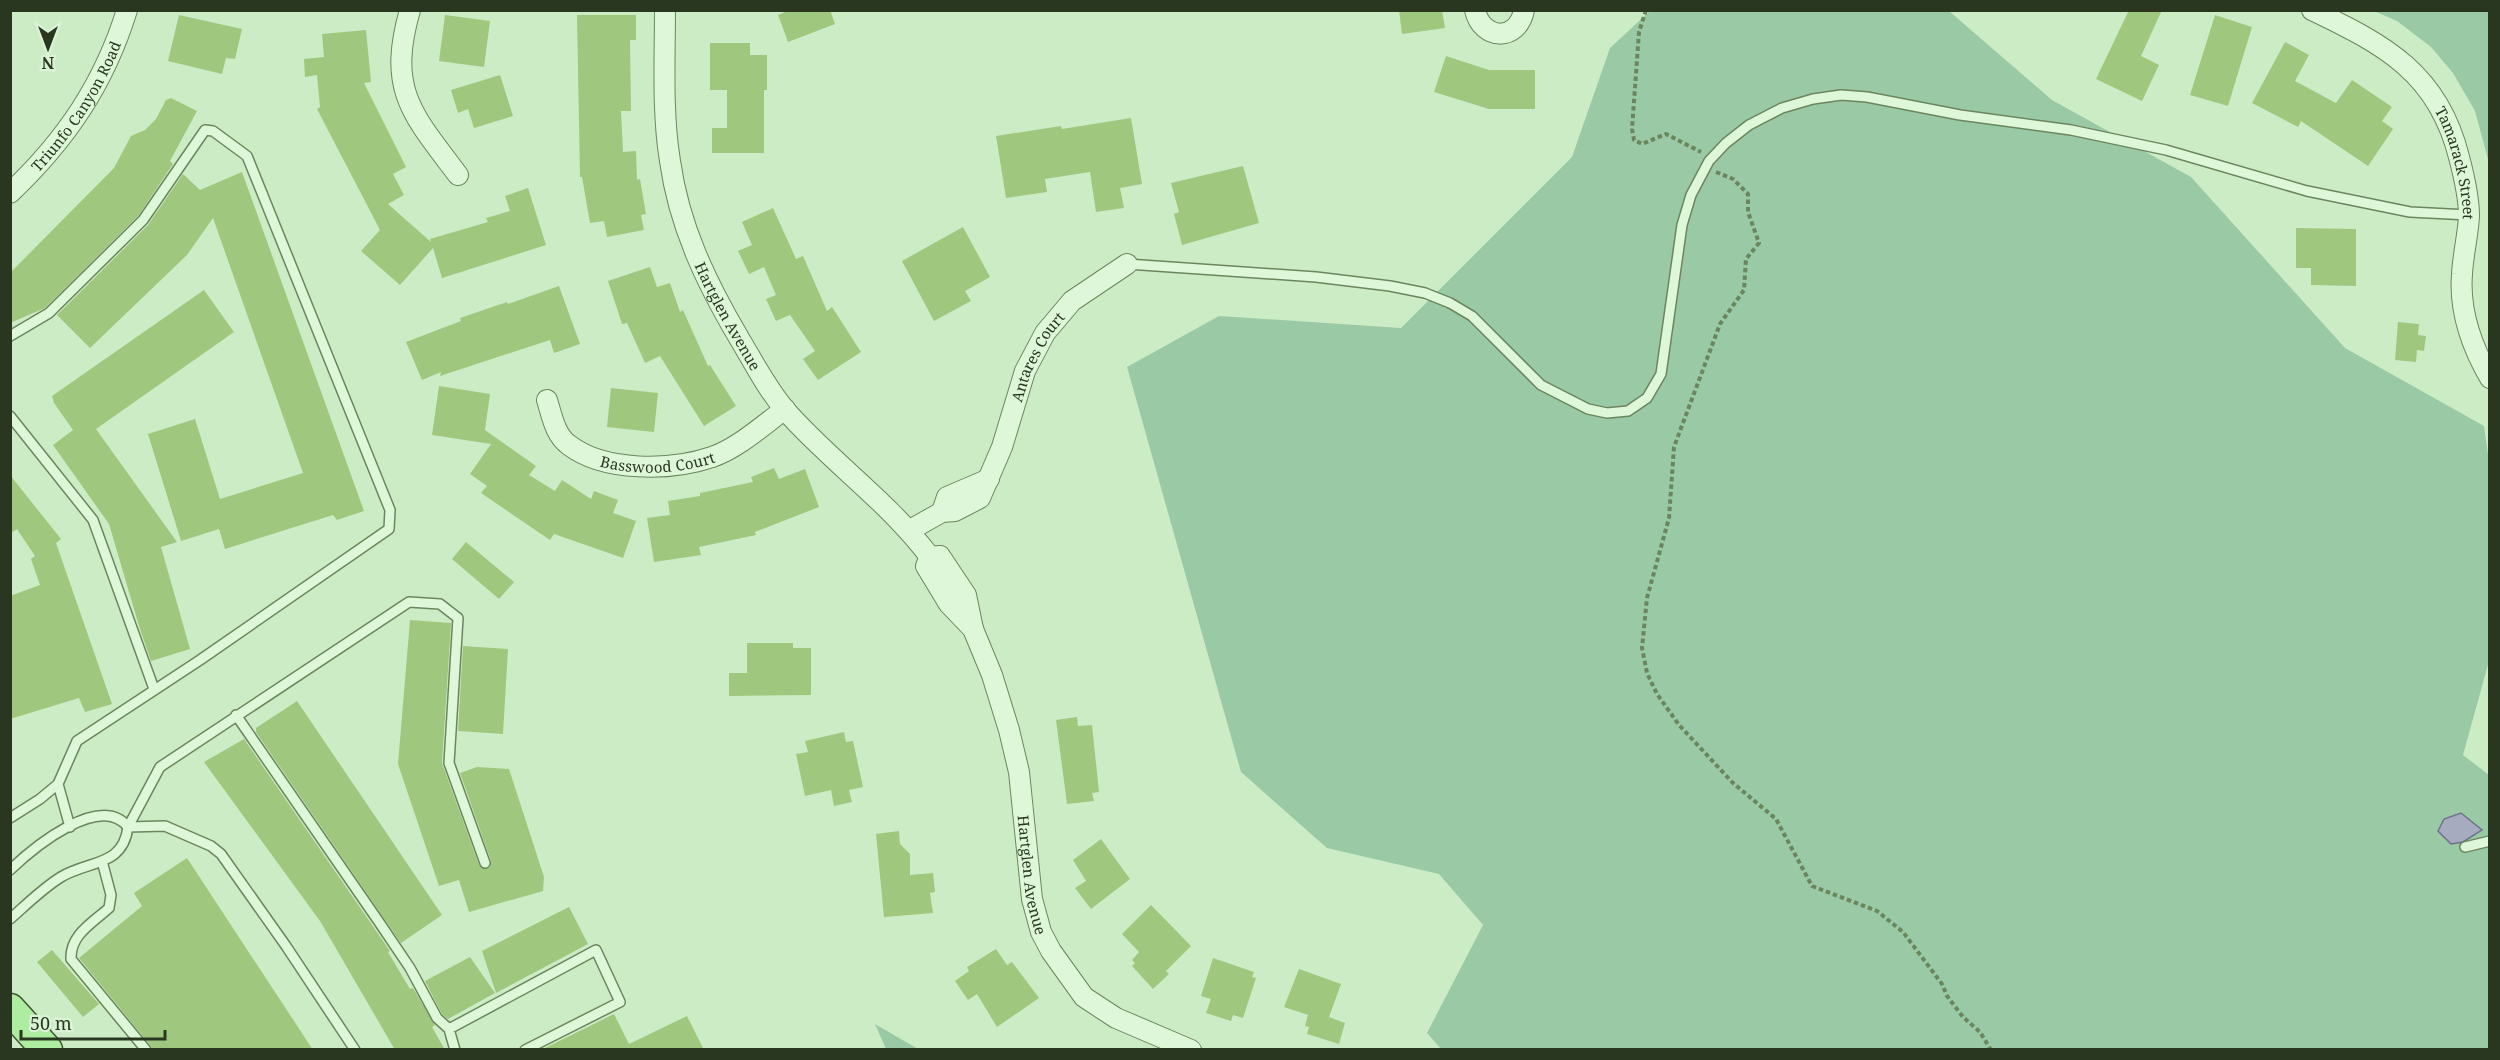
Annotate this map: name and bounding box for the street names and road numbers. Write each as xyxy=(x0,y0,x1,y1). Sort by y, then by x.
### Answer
street label: Triunfo Canyon Road xyxy=(27,38,125,176)
street label: Tamarack Street xyxy=(2431,103,2479,220)
street label: Hartglen Avenue xyxy=(691,259,766,374)
street label: Antares Court xyxy=(1006,307,1069,404)
street label: Basswood Court xyxy=(598,447,717,477)
street label: Hartglen Avenue xyxy=(1013,814,1051,937)

